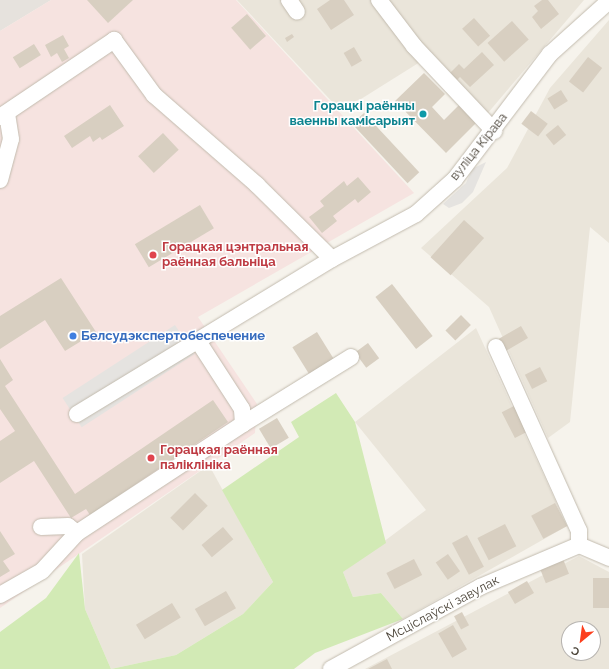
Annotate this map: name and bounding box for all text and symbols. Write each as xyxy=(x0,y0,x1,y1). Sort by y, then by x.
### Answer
place label: Горацкі раённы ваенны камісарыят xyxy=(289,99,415,130)
marker: Горацкі раённы ваенны камісарыят xyxy=(418,109,428,119)
street label: вуліца Кірава xyxy=(447,110,511,184)
place label: Горацкая цэнтральная раённая бальніца xyxy=(162,240,308,271)
marker: Горацкая цэнтральная раённая бальніца xyxy=(147,249,159,261)
place label: Белсудэкспертобеспечение xyxy=(81,328,265,344)
marker: Белсудэкспертобеспечение xyxy=(68,331,78,341)
place label: Горацкая раённая паліклініка xyxy=(160,443,278,474)
marker: Горацкая раённая паліклініка xyxy=(145,452,157,464)
street label: Мсціслаўскі завулак xyxy=(384,573,502,645)
north arrow xyxy=(561,621,601,661)
text: С xyxy=(569,644,582,659)

